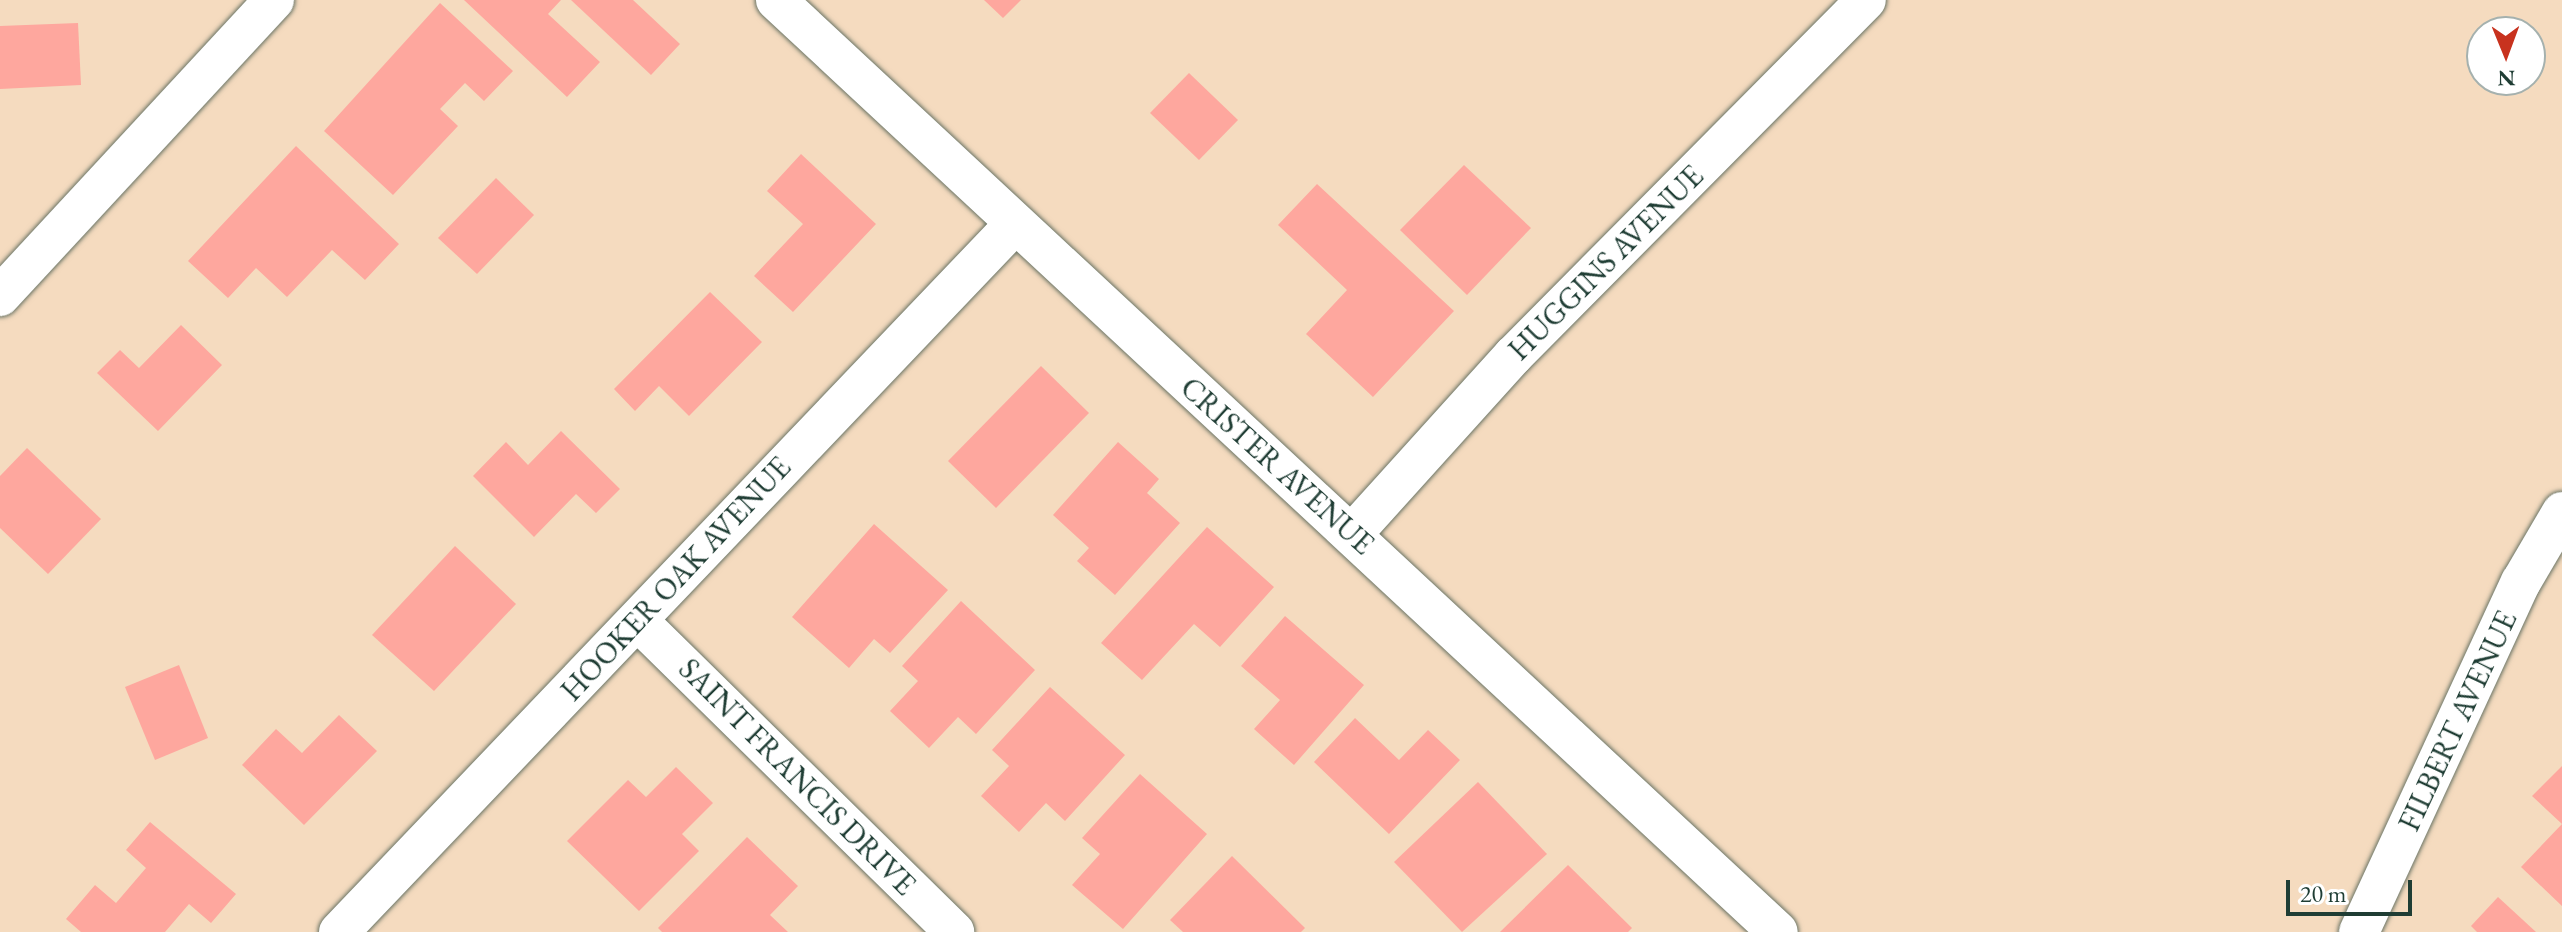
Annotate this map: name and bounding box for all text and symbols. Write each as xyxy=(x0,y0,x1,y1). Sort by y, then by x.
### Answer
north arrow xyxy=(2466,16,2546,96)
text: N xyxy=(2497,64,2516,93)
street label: HUGGINS AVENUE xyxy=(1501,158,1711,368)
street label: CRISTER AVENUE xyxy=(1173,370,1381,562)
street label: HOOKER OAK AVENUE xyxy=(554,450,798,708)
street label: FILBERT AVENUE xyxy=(2391,605,2525,837)
street label: SAINT FRANCIS DRIVE xyxy=(671,651,923,903)
scale bar xyxy=(2290,864,2416,914)
text: 20 m xyxy=(2300,878,2347,909)

